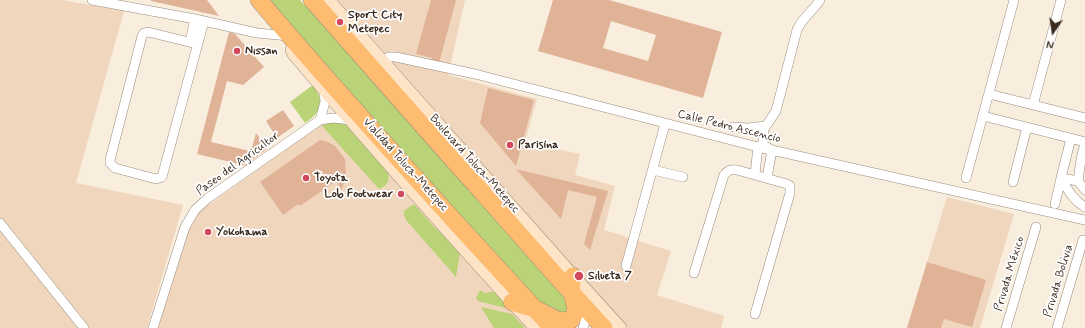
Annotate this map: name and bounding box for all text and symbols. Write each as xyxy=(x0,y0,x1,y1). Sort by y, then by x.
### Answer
place label: Sport City Metepec xyxy=(348,8,402,36)
north arrow xyxy=(1033,12,1073,52)
marker: Sport City Metepec xyxy=(335,17,345,27)
text: N xyxy=(1045,36,1055,51)
place label: Nissan xyxy=(245,44,278,58)
marker: Nissan xyxy=(232,46,242,56)
street label: Calle Pedro Ascencio xyxy=(676,107,782,147)
street label: Boulevard Toluca-Metepec xyxy=(426,112,522,216)
street label: Vialidad Toluca-Metepec xyxy=(359,115,451,215)
street label: Paseo del Agricultor xyxy=(194,129,282,199)
place label: Parisina xyxy=(518,138,558,152)
marker: Parisina xyxy=(505,140,515,150)
place label: Toyota xyxy=(314,171,348,185)
marker: Toyota xyxy=(301,173,311,183)
place label: Lob Footwear xyxy=(324,187,393,201)
marker: Lob Footwear xyxy=(396,189,406,199)
place label: Yokohama xyxy=(216,225,268,239)
marker: Yokohama xyxy=(203,227,213,237)
street label: Privada México xyxy=(992,235,1028,313)
street label: Privada Bolivia xyxy=(1041,243,1077,319)
place label: Silueta 7 xyxy=(588,269,632,283)
marker: Silueta 7 xyxy=(573,270,585,282)

